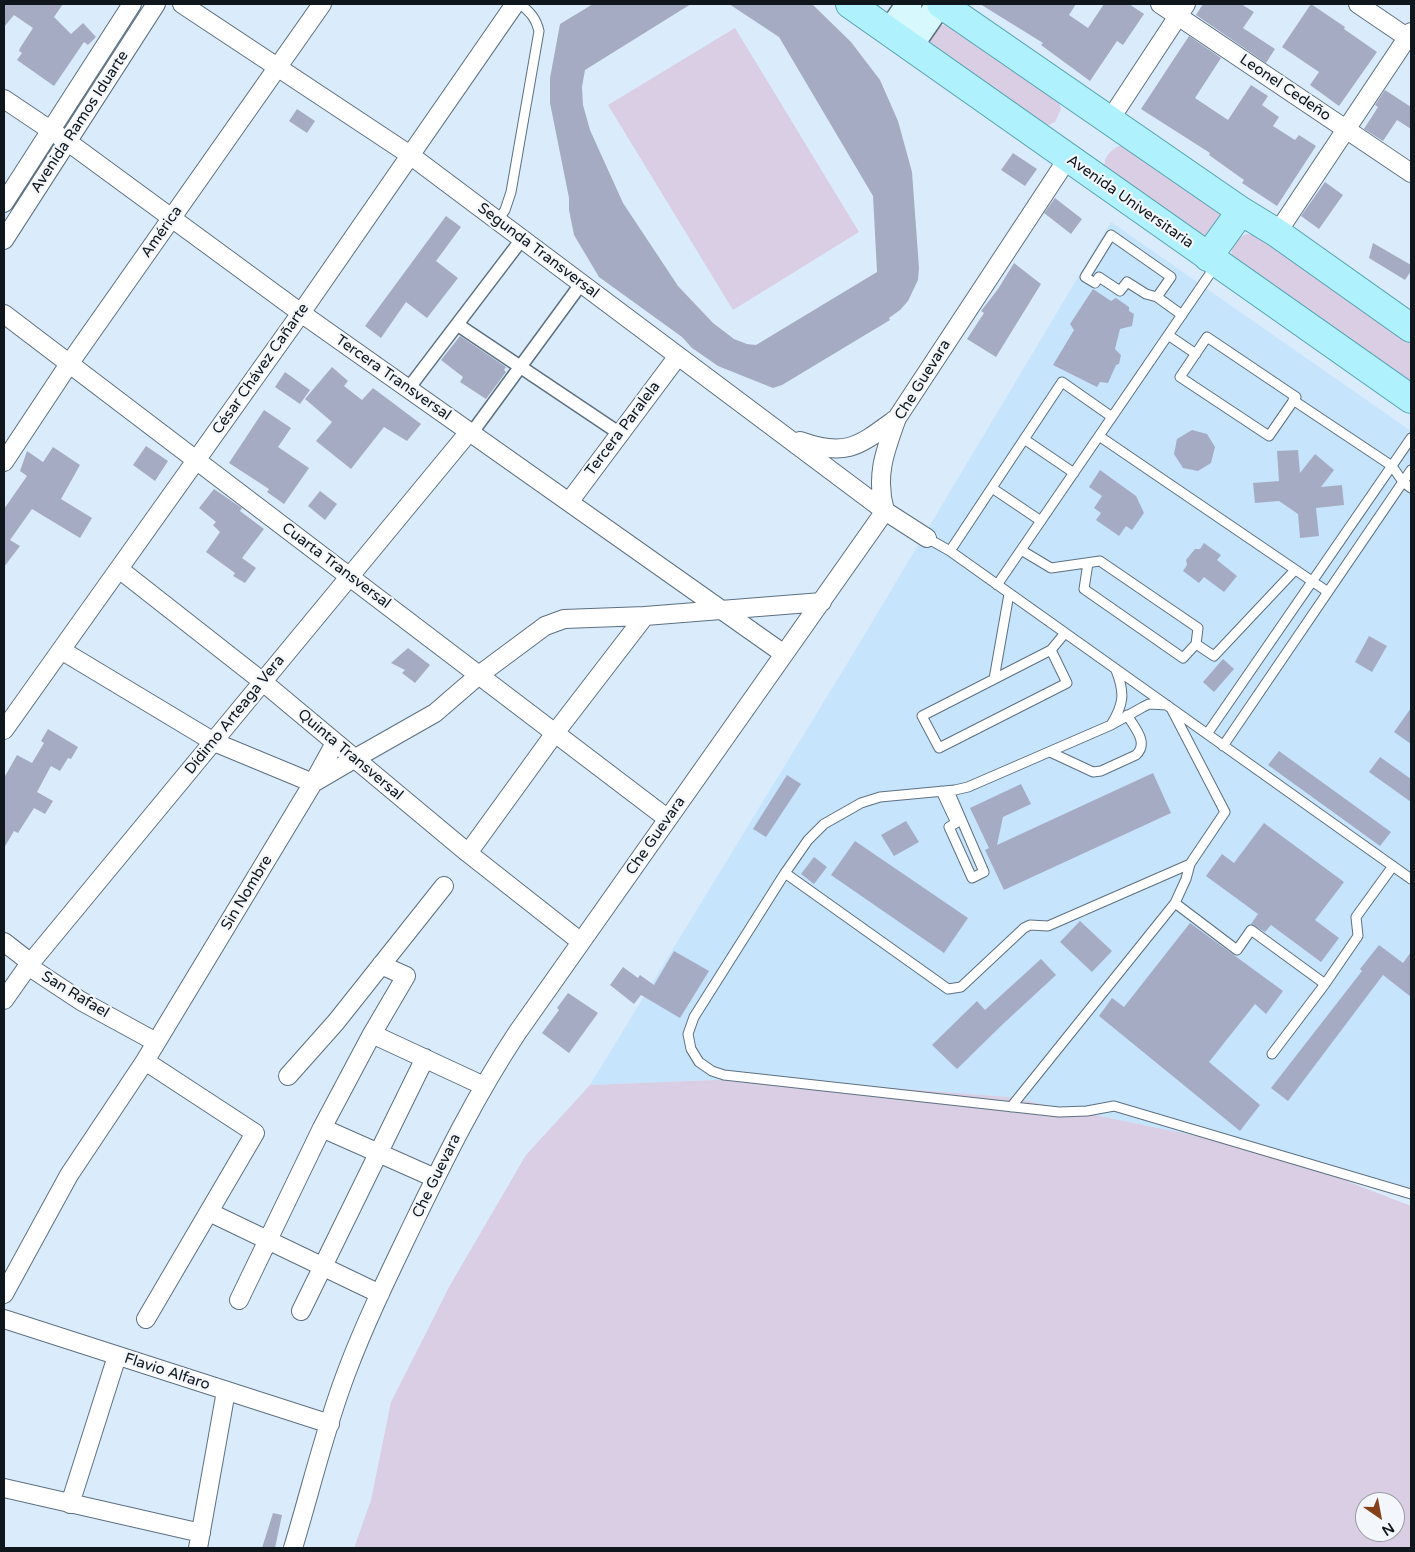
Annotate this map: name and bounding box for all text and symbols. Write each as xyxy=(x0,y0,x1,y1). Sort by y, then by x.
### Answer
street label: Avenida Ramos Iduarte xyxy=(27,48,133,196)
street label: Leonel Cedeño xyxy=(1236,51,1334,125)
street label: Avenida Universitaria xyxy=(1063,151,1197,253)
street label: Segunda Transversal xyxy=(474,199,602,303)
street label: América xyxy=(138,203,186,261)
street label: César Chávez Cañarte xyxy=(209,300,313,438)
street label: Tercera Transversal xyxy=(332,331,454,425)
street label: Che Guevara xyxy=(891,337,955,423)
street label: Tercera Paralela xyxy=(582,378,664,480)
street label: Cuarta Transversal xyxy=(278,519,394,613)
street label: Dídimo Arteaga Vera xyxy=(181,652,289,778)
street label: Quinta Transversal xyxy=(294,706,406,804)
street label: Che Guevara xyxy=(622,793,690,879)
street label: Sin Nombre xyxy=(218,852,276,934)
street label: San Rafael xyxy=(38,968,112,1022)
street label: Che Guevara xyxy=(409,1131,465,1221)
street label: Flavio Alfaro xyxy=(122,1350,212,1394)
north arrow xyxy=(1355,1492,1405,1542)
text: N xyxy=(1379,1519,1397,1539)

